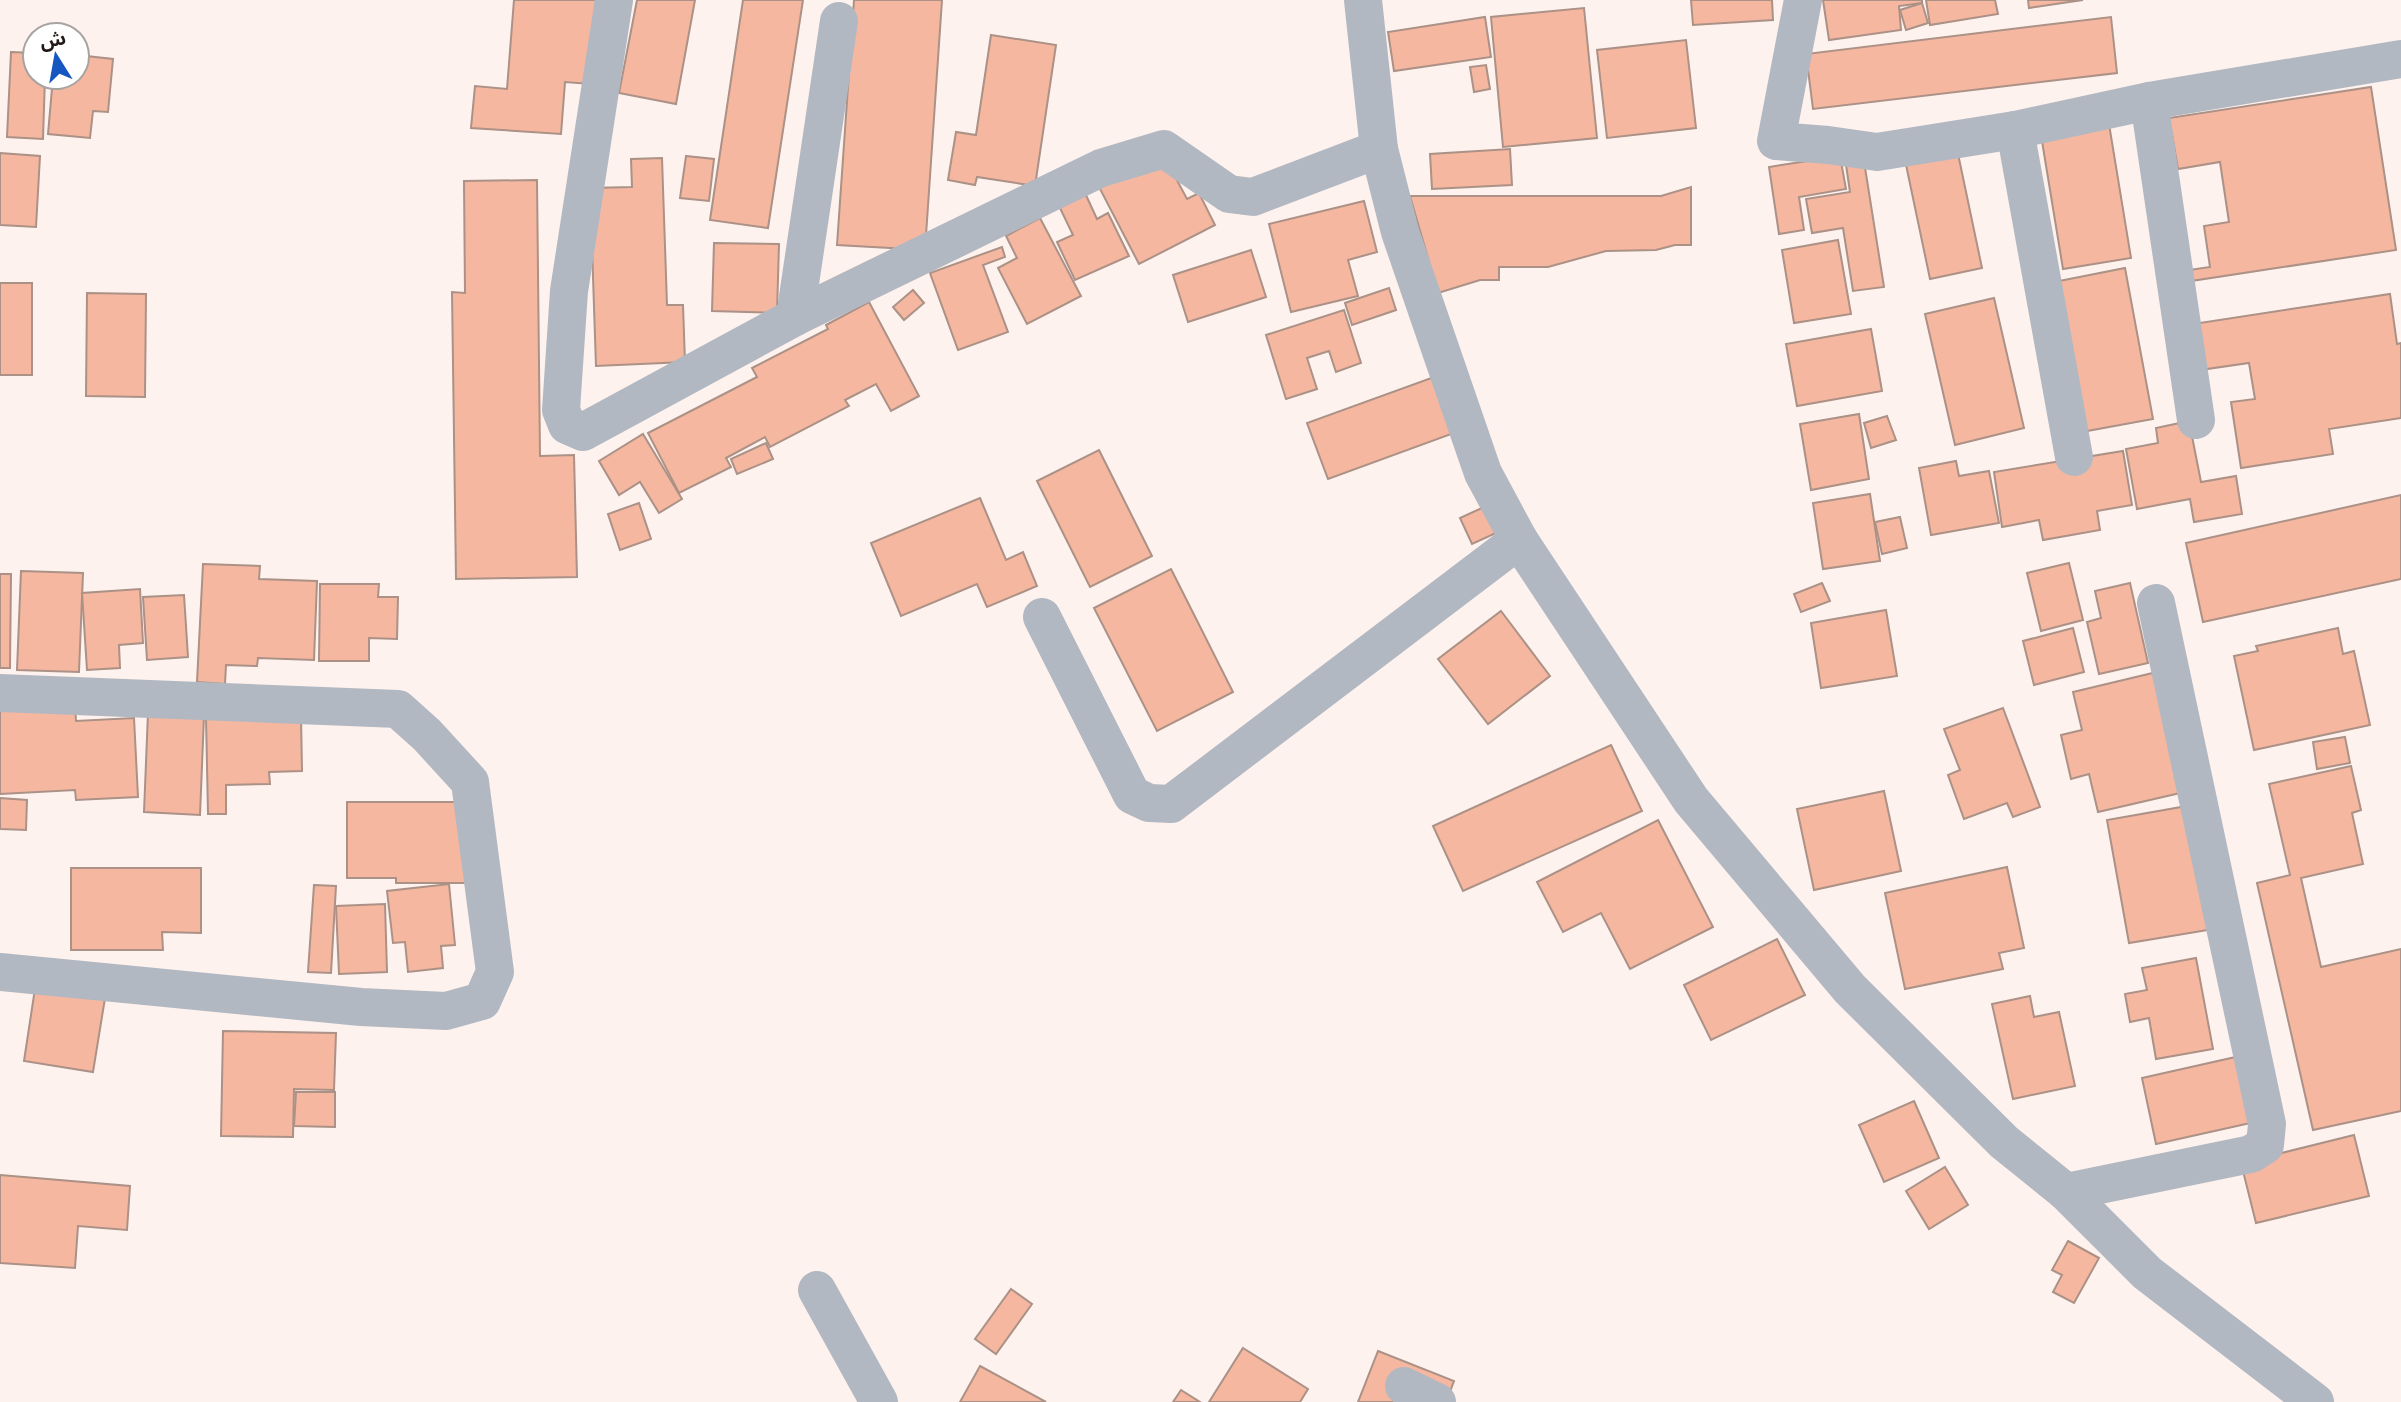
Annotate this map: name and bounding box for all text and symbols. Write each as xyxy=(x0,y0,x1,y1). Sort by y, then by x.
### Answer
north arrow xyxy=(21,21,91,91)
text: ش xyxy=(38,26,68,53)

